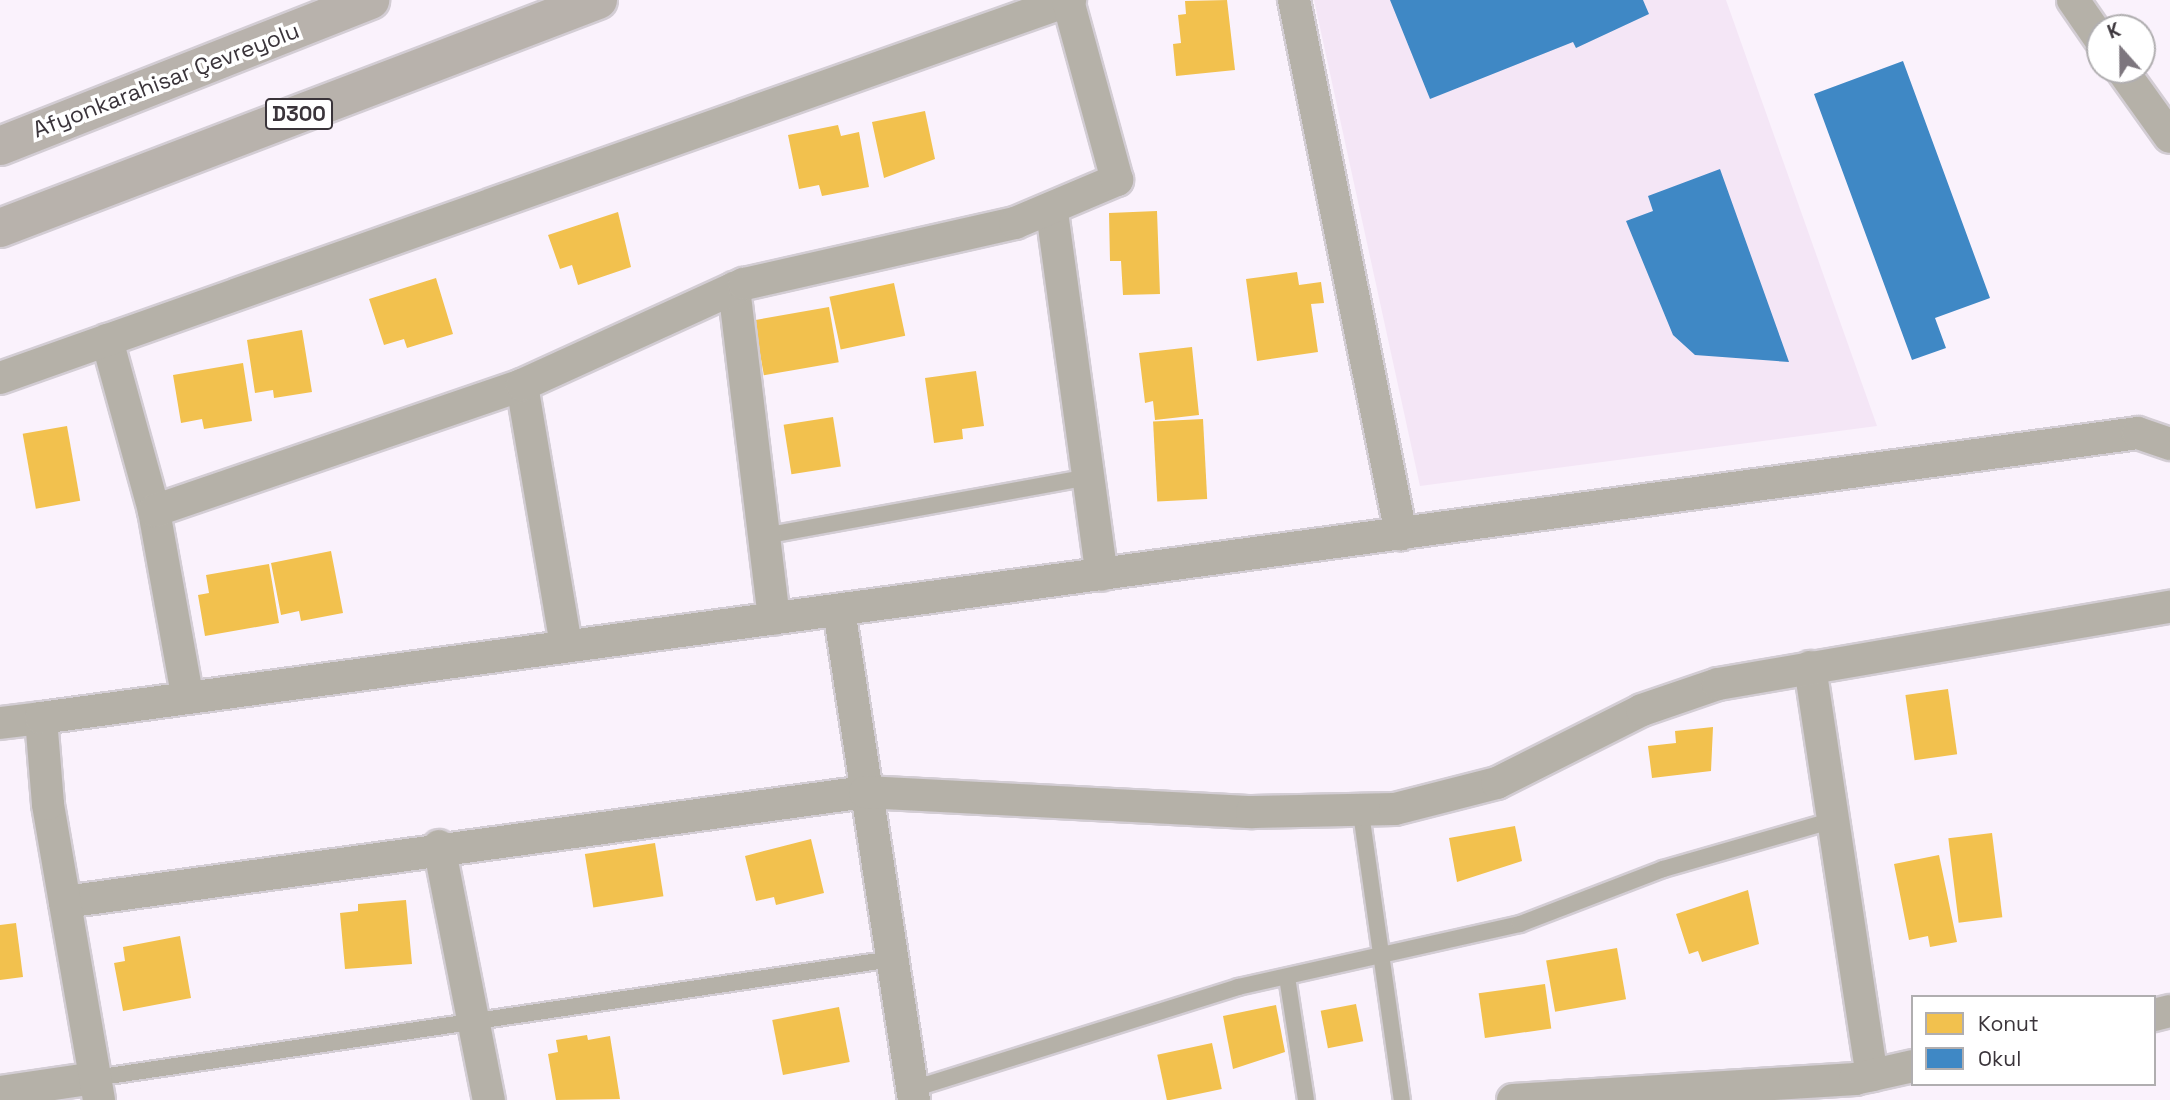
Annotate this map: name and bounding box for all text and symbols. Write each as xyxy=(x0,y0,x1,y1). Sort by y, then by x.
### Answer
north arrow xyxy=(2086,14,2156,84)
street label: Afyonkarahisar Çevreyolu xyxy=(29,16,303,144)
text: K xyxy=(2104,17,2124,45)
road number: D300 xyxy=(264,96,334,132)
legend xyxy=(1911,995,2156,1086)
text: Konut xyxy=(1978,1010,2039,1037)
text: Okul xyxy=(1978,1045,2021,1072)

